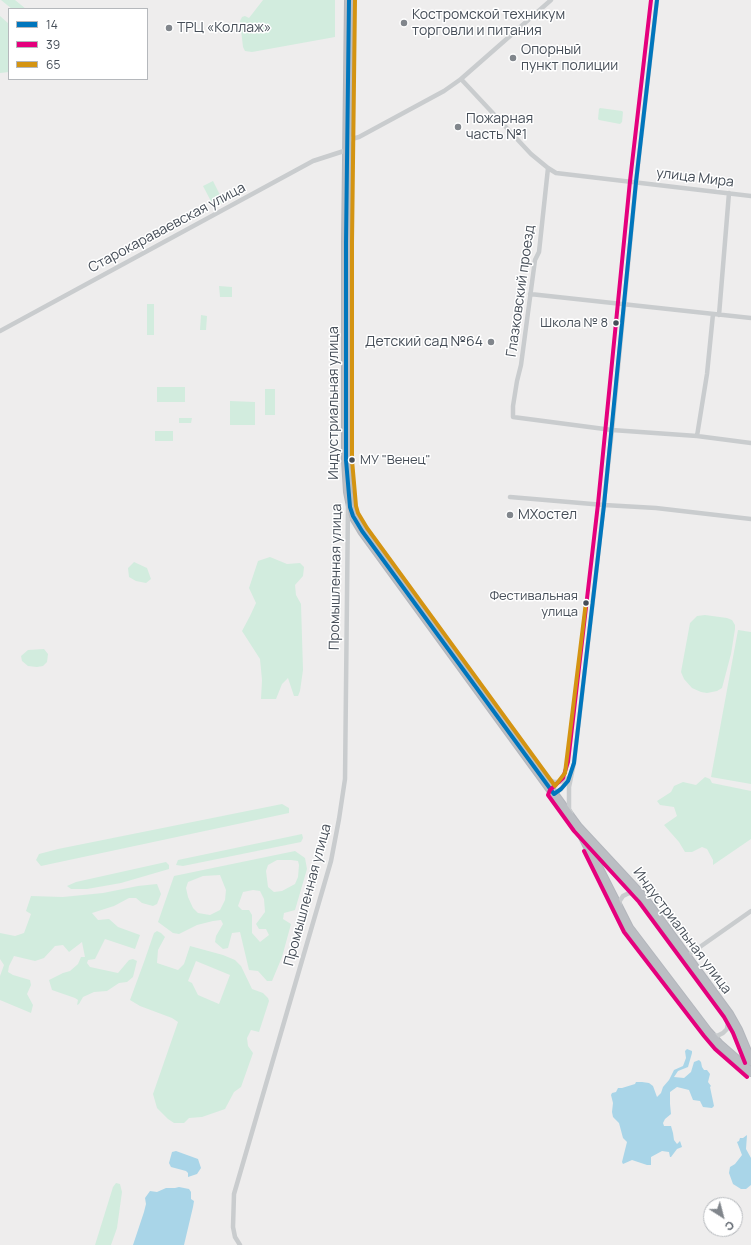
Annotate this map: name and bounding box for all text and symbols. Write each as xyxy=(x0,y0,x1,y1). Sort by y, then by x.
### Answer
place label: Костромской техникум торговли и питания xyxy=(412,7,565,40)
legend xyxy=(8,8,148,80)
text: 14 xyxy=(46,16,58,33)
marker: Костромской техникум торговли и питания xyxy=(399,18,409,28)
place label: ТРЦ «Коллаж» xyxy=(177,20,271,36)
marker: ТРЦ «Коллаж» xyxy=(164,23,174,33)
text: 39 xyxy=(46,36,60,53)
place label: Опорный пункт полиции xyxy=(521,42,618,74)
marker: Опорный пункт полиции xyxy=(508,53,518,63)
text: 65 xyxy=(46,56,60,73)
place label: Пожарная часть №1 xyxy=(466,111,533,144)
marker: Пожарная часть №1 xyxy=(453,122,463,132)
street label: улица Мира xyxy=(655,165,735,191)
street label: Старокараваевская улица xyxy=(86,179,248,277)
street label: Глазковский проезд xyxy=(503,224,539,358)
place label: Школа № 8 xyxy=(540,315,608,331)
marker: Школа № 8 xyxy=(611,318,621,328)
street label: Индустриальная улица xyxy=(326,326,342,480)
place label: Детский сад №64 xyxy=(365,334,483,350)
marker: Детский сад №64 xyxy=(486,337,496,347)
place label: МУ "Венец" xyxy=(360,452,431,468)
marker: МУ "Венец" xyxy=(347,455,357,465)
street label: Промышленная улица xyxy=(326,504,346,650)
place label: МХостел xyxy=(518,507,577,523)
marker: МХостел xyxy=(505,510,515,520)
place label: Фестивальная улица xyxy=(490,588,578,619)
marker: Фестивальная улица xyxy=(581,598,591,608)
street label: Промышленная улица xyxy=(281,822,335,968)
street label: Индустриальная улица xyxy=(629,865,735,997)
north arrow xyxy=(703,1197,743,1237)
text: С xyxy=(722,1218,737,1235)

